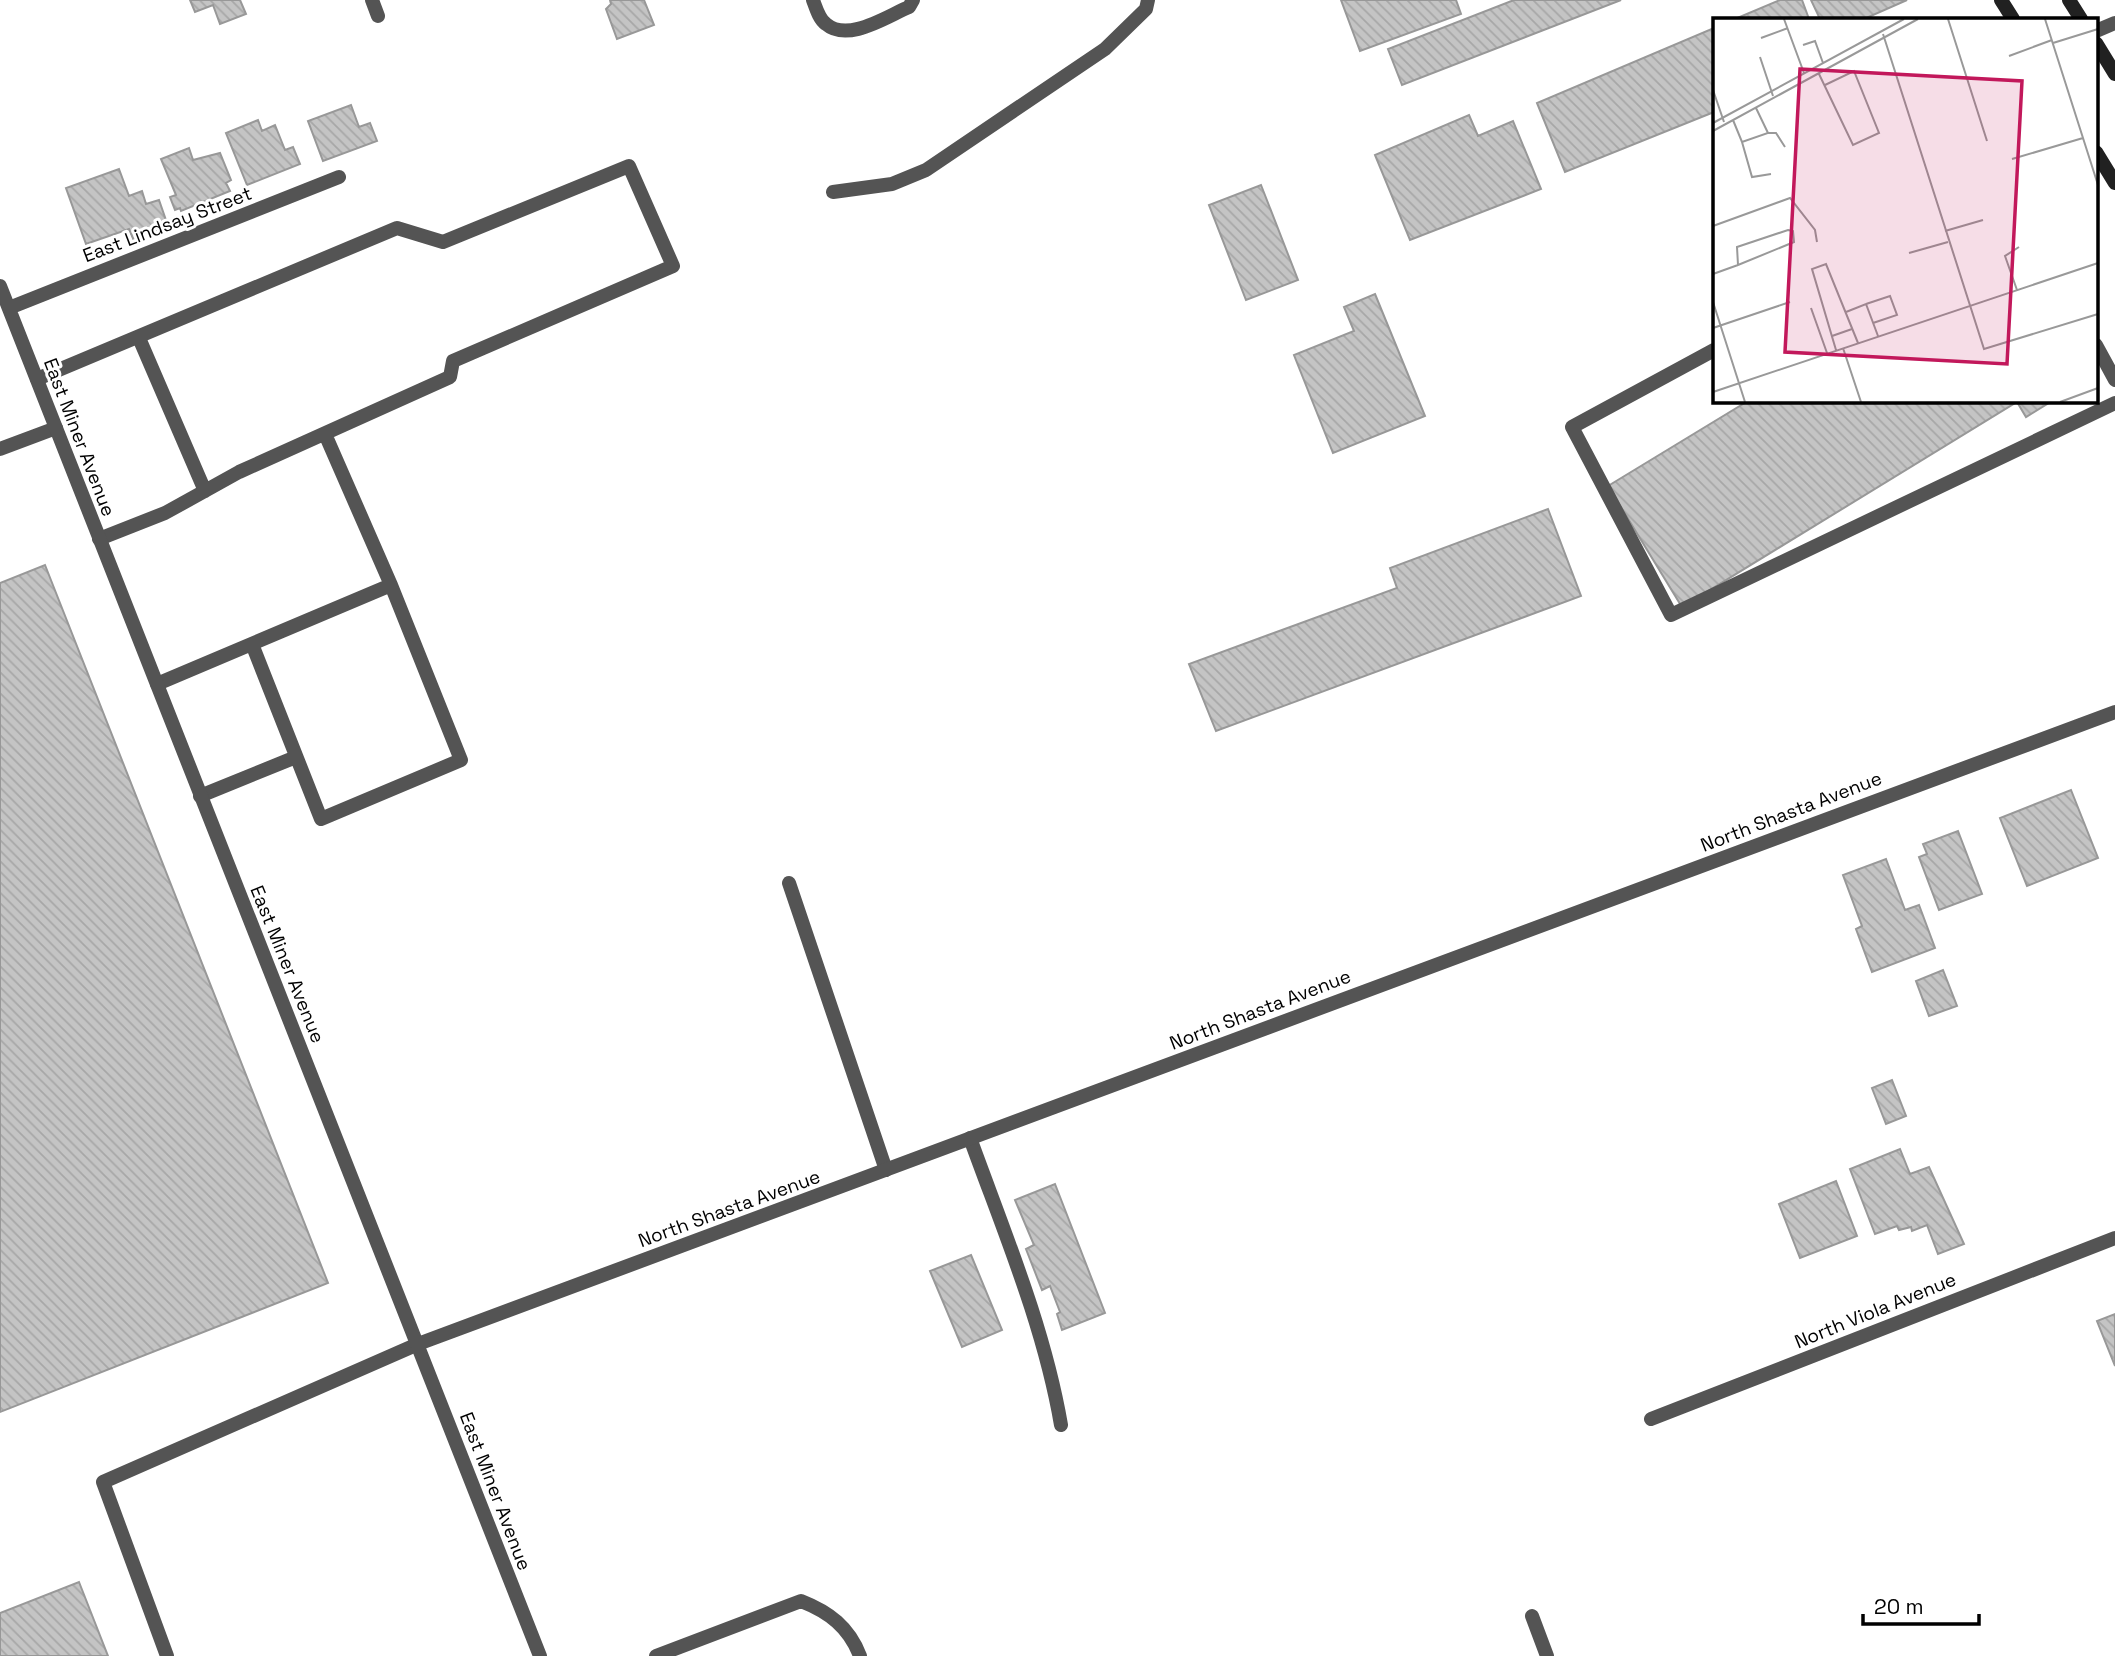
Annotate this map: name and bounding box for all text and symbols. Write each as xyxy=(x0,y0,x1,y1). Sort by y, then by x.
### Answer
inset map xyxy=(1713,18,2098,402)
street label: East Lindsay Street xyxy=(79,181,255,268)
street label: East Miner Avenue xyxy=(38,354,121,520)
street label: North Shasta Avenue xyxy=(1697,765,1885,858)
street label: East Miner Avenue xyxy=(245,882,331,1047)
street label: North Shasta Avenue xyxy=(1166,963,1354,1056)
street label: North Shasta Avenue xyxy=(635,1164,824,1253)
street label: North Viola Avenue xyxy=(1791,1267,1960,1354)
street label: East Miner Avenue xyxy=(454,1408,537,1574)
scale bar xyxy=(1863,1582,1979,1626)
text: 20 m xyxy=(1874,1593,1924,1620)

